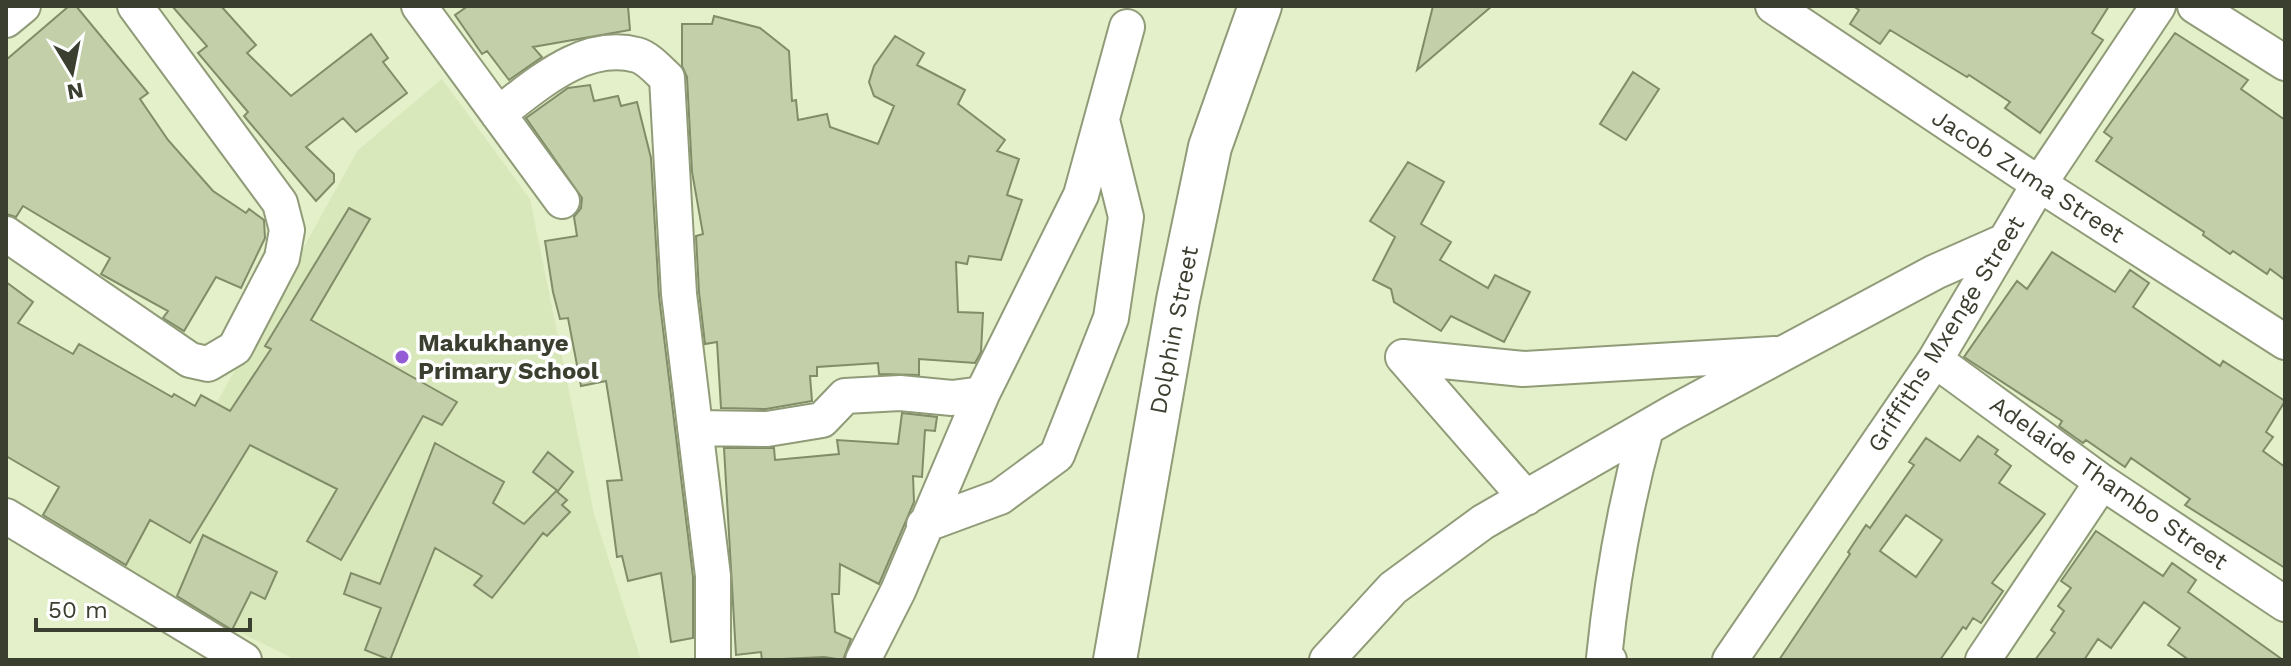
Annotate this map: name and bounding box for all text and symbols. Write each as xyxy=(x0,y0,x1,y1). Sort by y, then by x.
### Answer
north arrow xyxy=(32,32,112,112)
text: N xyxy=(65,77,86,105)
street label: Jacob Zuma Street xyxy=(1927,103,2129,249)
street label: Griffiths Mxenge Street xyxy=(1862,211,2030,457)
street label: Dolphin Street xyxy=(1144,244,1204,416)
place label: Makukhanye Primary School xyxy=(418,329,599,385)
marker: Makukhanye Primary School xyxy=(393,348,411,366)
street label: Adelaide Thambo Street xyxy=(1985,390,2233,576)
scale bar xyxy=(36,582,250,632)
text: 50 m xyxy=(48,596,108,624)

